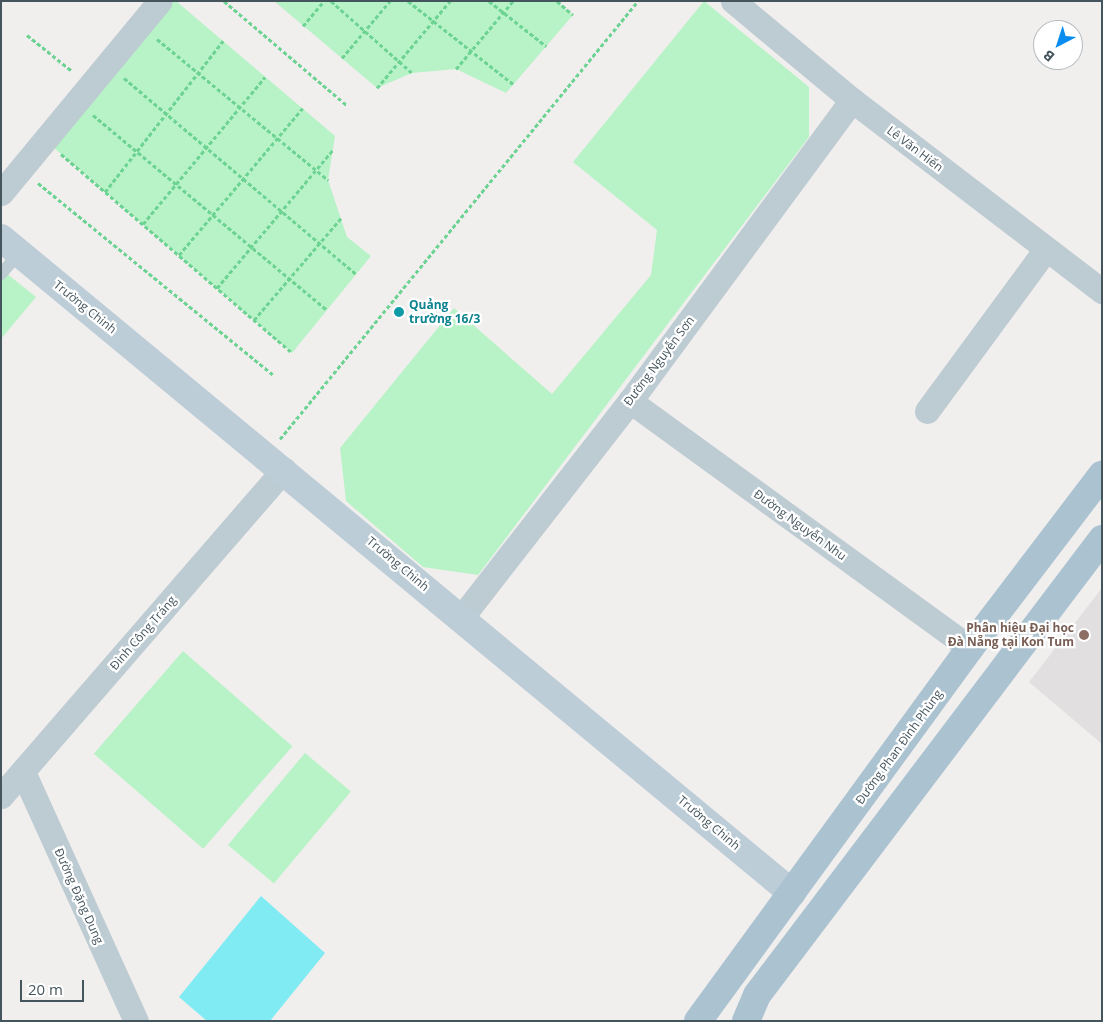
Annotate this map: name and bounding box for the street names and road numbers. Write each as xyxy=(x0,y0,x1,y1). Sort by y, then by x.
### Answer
street label: Lê Văn Hiến xyxy=(884,123,946,175)
street label: Trường Chinh xyxy=(51,277,119,337)
street label: Đường Nguyễn Sơn xyxy=(621,313,697,409)
street label: Đường Nguyễn Nhu xyxy=(751,487,849,563)
street label: Trường Chinh xyxy=(364,534,432,594)
street label: Đinh Công Tráng xyxy=(107,593,179,673)
street label: Đường Phan Đình Phùng xyxy=(853,687,945,807)
street label: Trường Chinh xyxy=(675,793,743,853)
street label: Đường Đặng Dung xyxy=(51,846,107,946)

